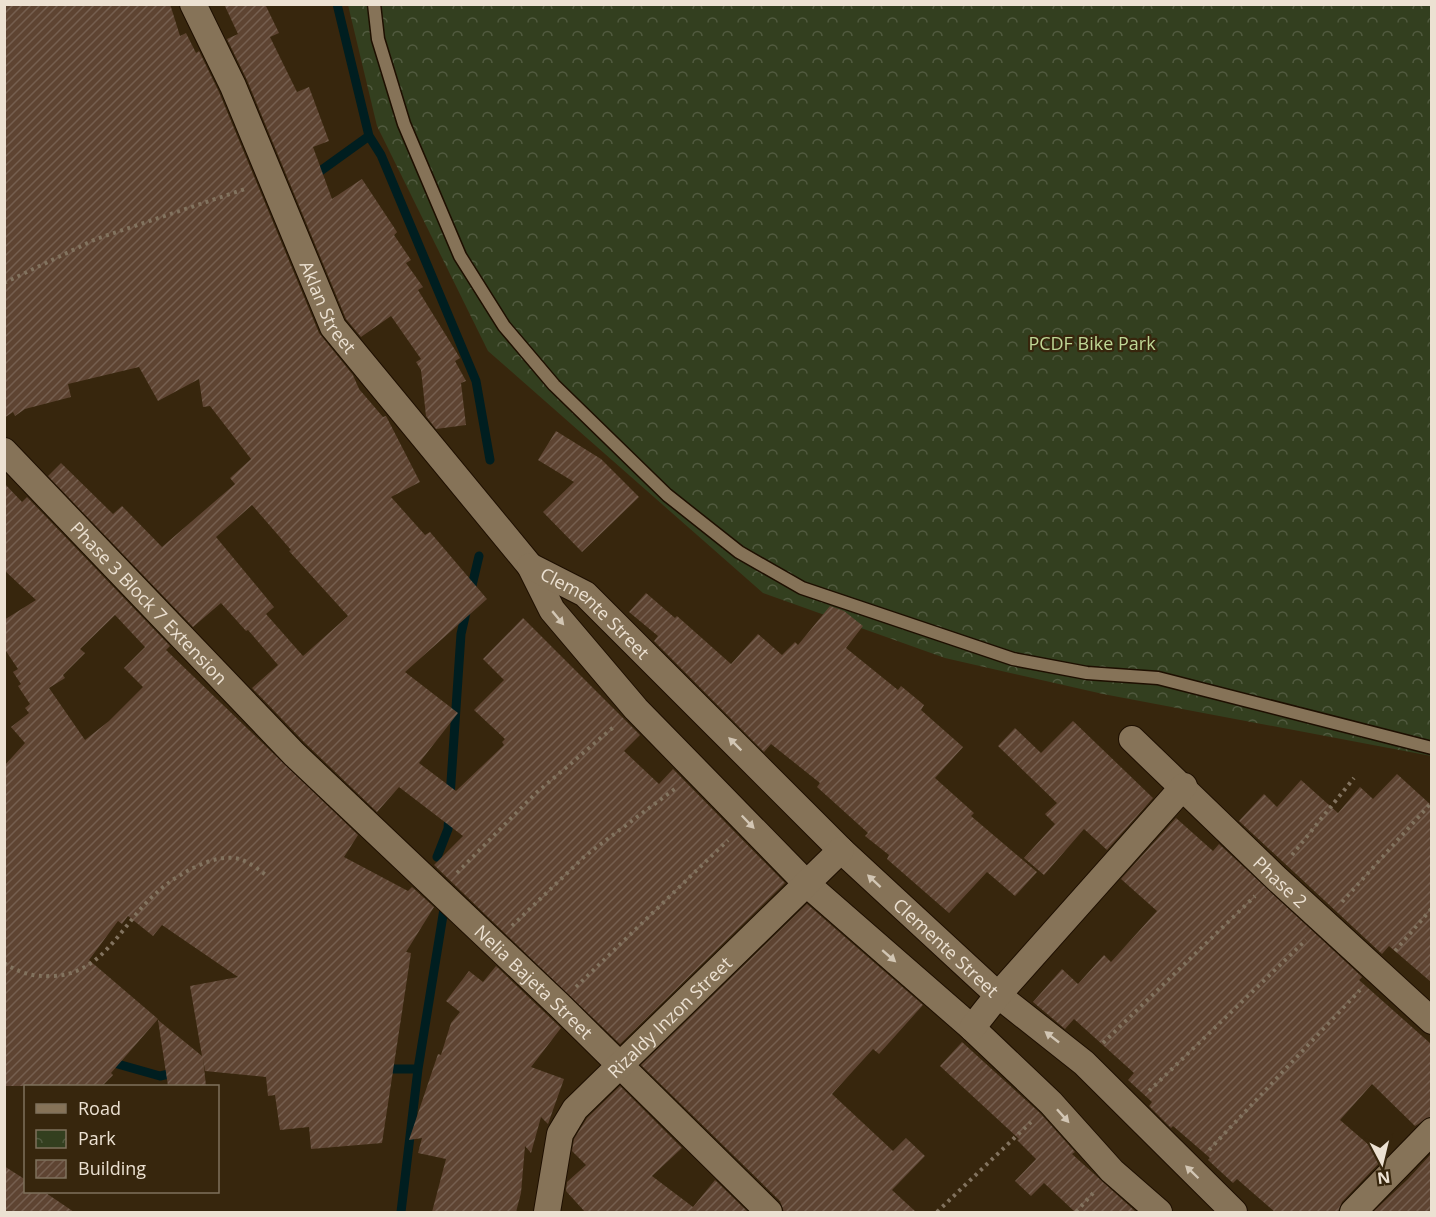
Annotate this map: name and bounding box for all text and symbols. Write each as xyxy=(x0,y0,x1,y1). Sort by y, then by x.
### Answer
street label: Aklan Street xyxy=(295,257,362,358)
park label: PCDF Bike Park xyxy=(1028,331,1156,355)
street label: Phase 3 Block 7 Extension xyxy=(65,516,233,689)
street label: Clemente Street xyxy=(536,561,655,664)
one-way arrow xyxy=(551,610,564,625)
one-way arrow xyxy=(728,738,742,752)
one-way arrow xyxy=(740,815,754,829)
street label: Phase 2 xyxy=(1248,851,1313,913)
one-way arrow xyxy=(867,874,881,888)
street label: Clemente Street xyxy=(888,892,1004,1002)
street label: Nelia Bajeta Street xyxy=(469,919,598,1044)
one-way arrow xyxy=(881,949,896,962)
street label: Rizaldy Inzon Street xyxy=(602,951,737,1083)
one-way arrow xyxy=(1044,1032,1059,1044)
legend xyxy=(24,1085,219,1193)
text: Road xyxy=(78,1096,121,1120)
one-way arrow xyxy=(1056,1109,1070,1124)
text: Park xyxy=(78,1126,116,1150)
north arrow xyxy=(1352,1133,1412,1193)
text: Building xyxy=(78,1156,146,1180)
one-way arrow xyxy=(1185,1166,1199,1180)
text: N xyxy=(1376,1166,1392,1190)

